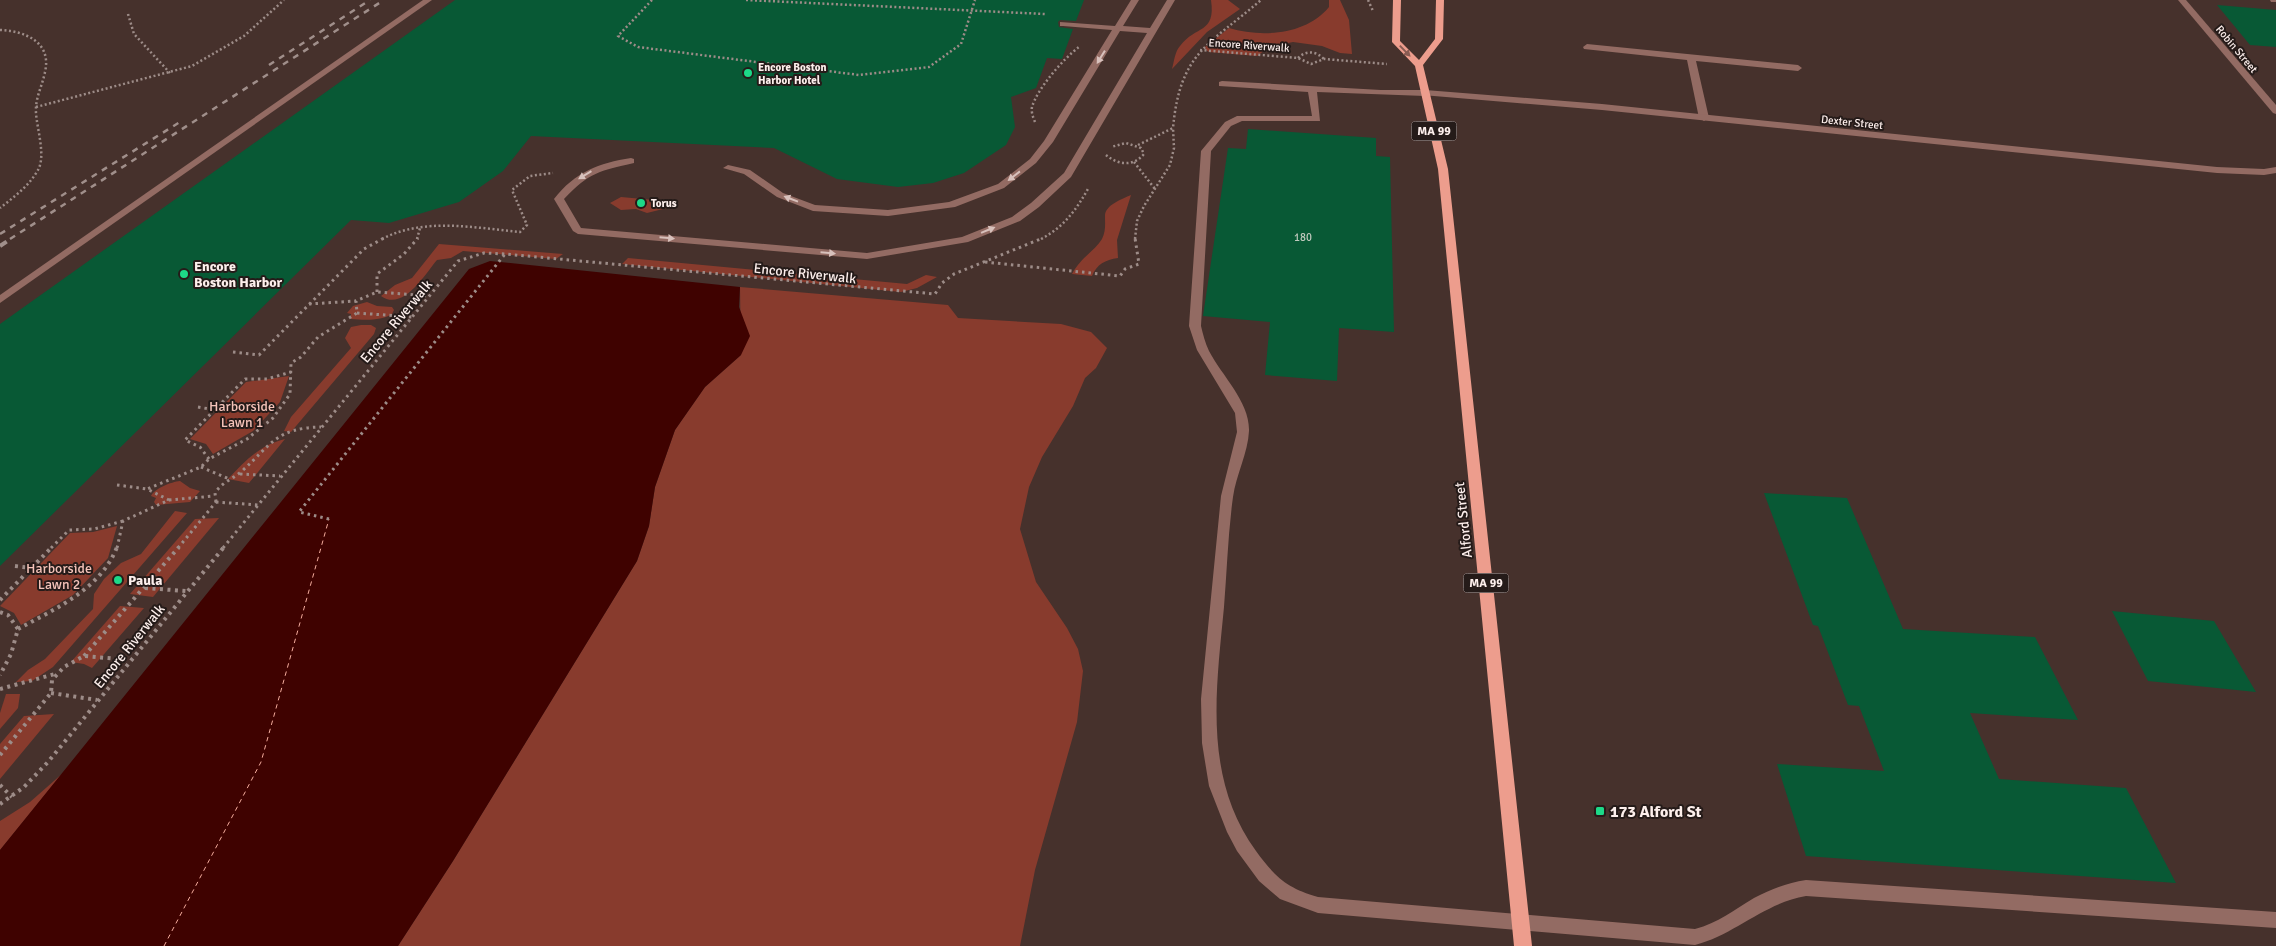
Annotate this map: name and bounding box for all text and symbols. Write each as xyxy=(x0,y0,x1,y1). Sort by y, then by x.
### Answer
street label: Robin Street xyxy=(2213,23,2260,76)
street label: Encore Riverwalk xyxy=(1208,36,1290,55)
one-way arrow xyxy=(1399,45,1411,57)
one-way arrow xyxy=(1097,50,1106,64)
place label: Encore Boston Harbor Hotel xyxy=(758,61,826,87)
marker: Encore Boston Harbor Hotel xyxy=(742,67,754,79)
street label: Dexter Street xyxy=(1820,113,1884,132)
road number: MA 99 xyxy=(1412,122,1456,140)
one-way arrow xyxy=(579,170,592,179)
one-way arrow xyxy=(1008,170,1021,181)
one-way arrow xyxy=(784,195,798,203)
marker: Torus xyxy=(635,197,647,209)
place label: Torus xyxy=(651,197,677,210)
one-way arrow xyxy=(980,226,995,233)
house number: 180 xyxy=(1294,231,1312,244)
one-way arrow xyxy=(659,234,675,242)
one-way arrow xyxy=(821,249,837,257)
place label: Encore Boston Harbor xyxy=(194,258,282,291)
street label: Encore Riverwalk xyxy=(753,260,857,287)
marker: Encore Boston Harbor xyxy=(178,268,190,280)
street label: Encore Riverwalk xyxy=(357,276,436,366)
park label: Harborside Lawn 1 xyxy=(209,398,275,431)
street label: Alford Street xyxy=(1451,481,1476,559)
park label: Harborside Lawn 2 xyxy=(26,560,92,593)
place label: Paula xyxy=(128,572,162,589)
marker: Paula xyxy=(112,574,124,586)
road number: MA 99 xyxy=(1464,574,1508,592)
street label: Encore Riverwalk xyxy=(90,601,168,692)
place label: 173 Alford St xyxy=(1610,802,1702,822)
marker: 173 Alford St xyxy=(1594,805,1606,817)

